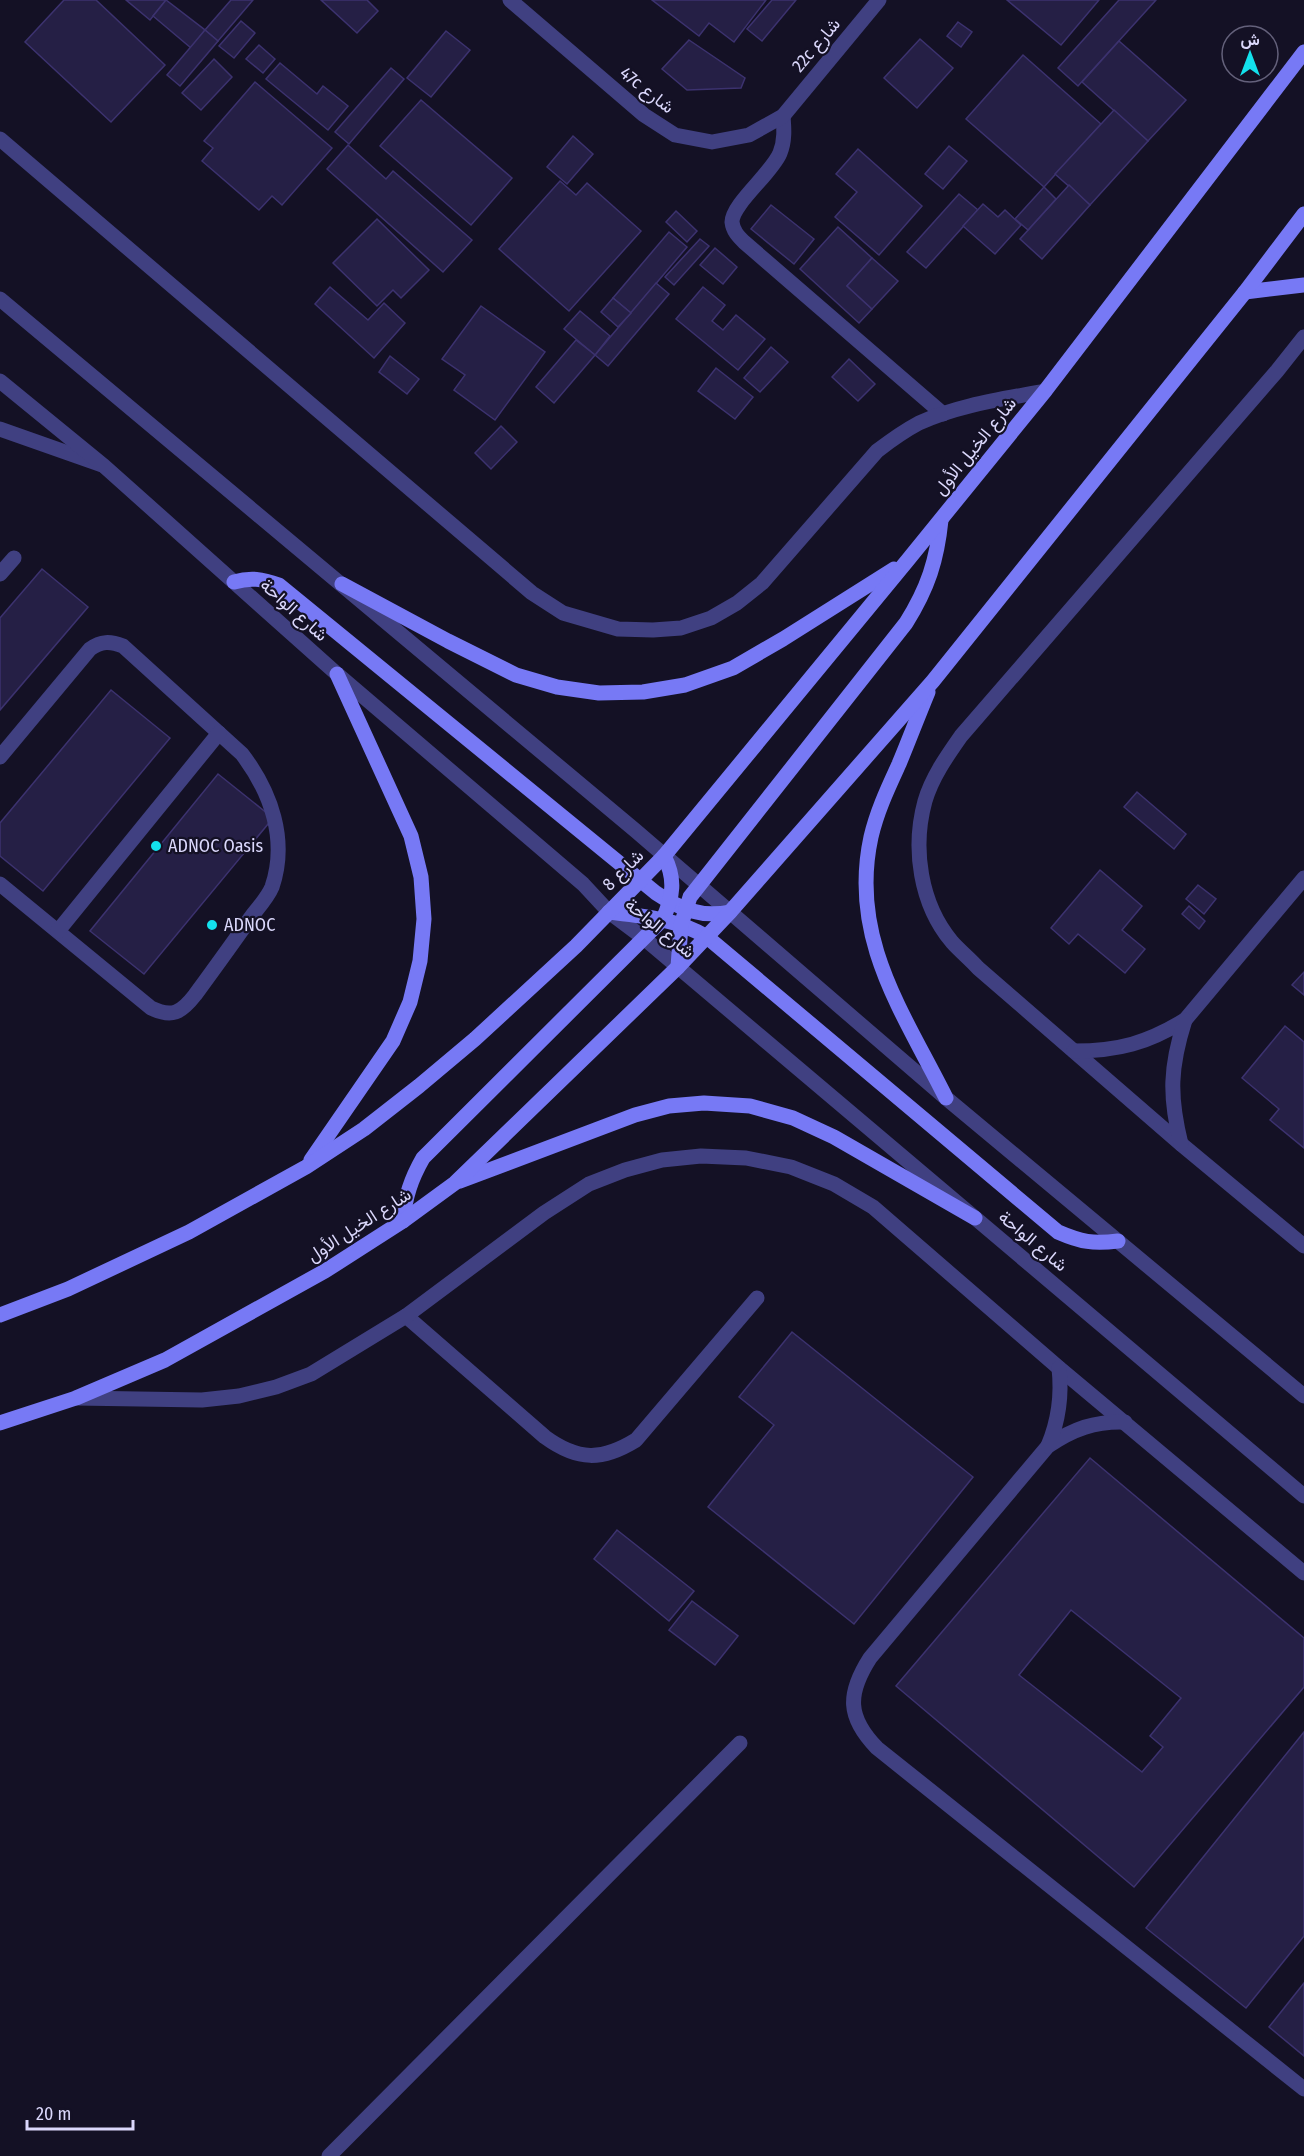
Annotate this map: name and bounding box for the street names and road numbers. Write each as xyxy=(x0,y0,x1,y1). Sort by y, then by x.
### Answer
street label: 22c شارع xyxy=(787,14,846,77)
street label: 47c شارع xyxy=(615,62,679,119)
street label: شارع الخيل الأول xyxy=(929,393,1022,500)
street label: شارع الواحة xyxy=(255,574,332,647)
street label: شارع 8 xyxy=(598,845,649,896)
street label: شارع الواحة xyxy=(620,893,699,964)
street label: شارع الخيل الأول xyxy=(303,1183,416,1268)
street label: شارع الواحة xyxy=(993,1206,1072,1277)

